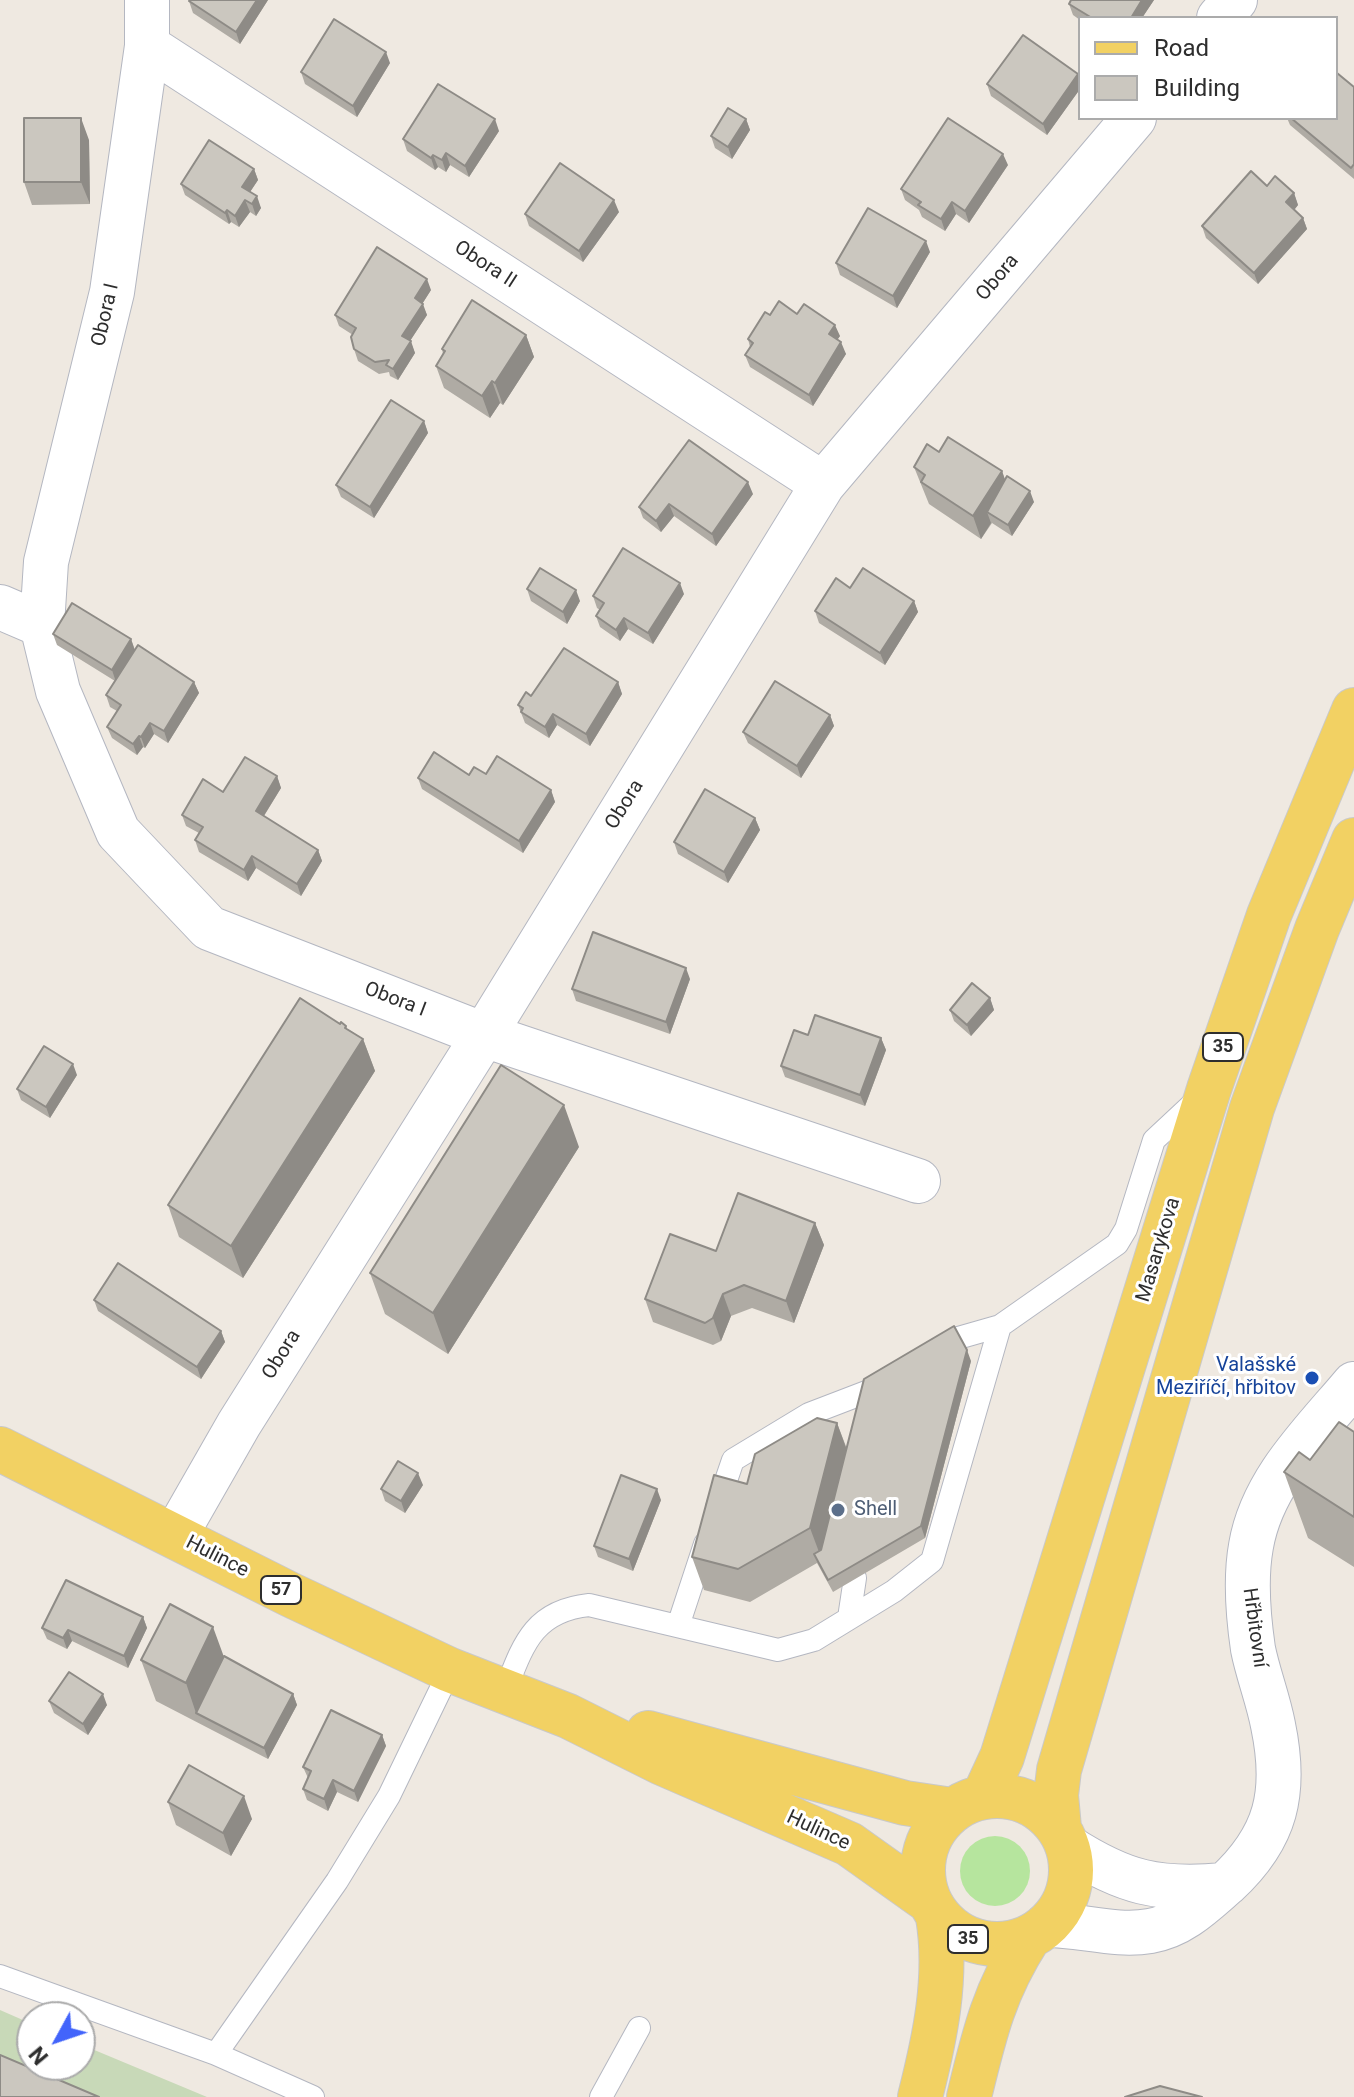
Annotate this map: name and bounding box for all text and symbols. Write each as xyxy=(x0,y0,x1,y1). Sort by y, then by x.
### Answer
legend xyxy=(1078,16,1338,120)
text: Road xyxy=(1154,34,1209,62)
text: Building xyxy=(1154,74,1240,102)
street label: Obora II xyxy=(449,236,521,294)
street label: Obora xyxy=(972,250,1024,306)
street label: Obora I xyxy=(87,281,125,349)
street label: Obora xyxy=(601,776,649,834)
street label: Obora I xyxy=(361,977,429,1023)
road number: 35 xyxy=(1203,1033,1243,1061)
street label: Masarykova xyxy=(1132,1195,1186,1305)
street label: Obora xyxy=(258,1326,306,1384)
place label: Valašské Meziříčí, hřbitov xyxy=(1156,1354,1296,1401)
marker: Valašské Meziříčí, hřbitov xyxy=(1303,1369,1321,1387)
place label: Shell xyxy=(854,1498,897,1522)
marker: Shell xyxy=(829,1501,847,1519)
street label: Hulince xyxy=(182,1531,252,1583)
road number: 57 xyxy=(261,1576,301,1604)
street label: Hřbitovní xyxy=(1237,1587,1271,1669)
street label: Hulince xyxy=(783,1806,853,1856)
road number: 35 xyxy=(948,1925,988,1953)
north arrow xyxy=(16,2001,96,2081)
text: N xyxy=(24,2041,53,2069)

